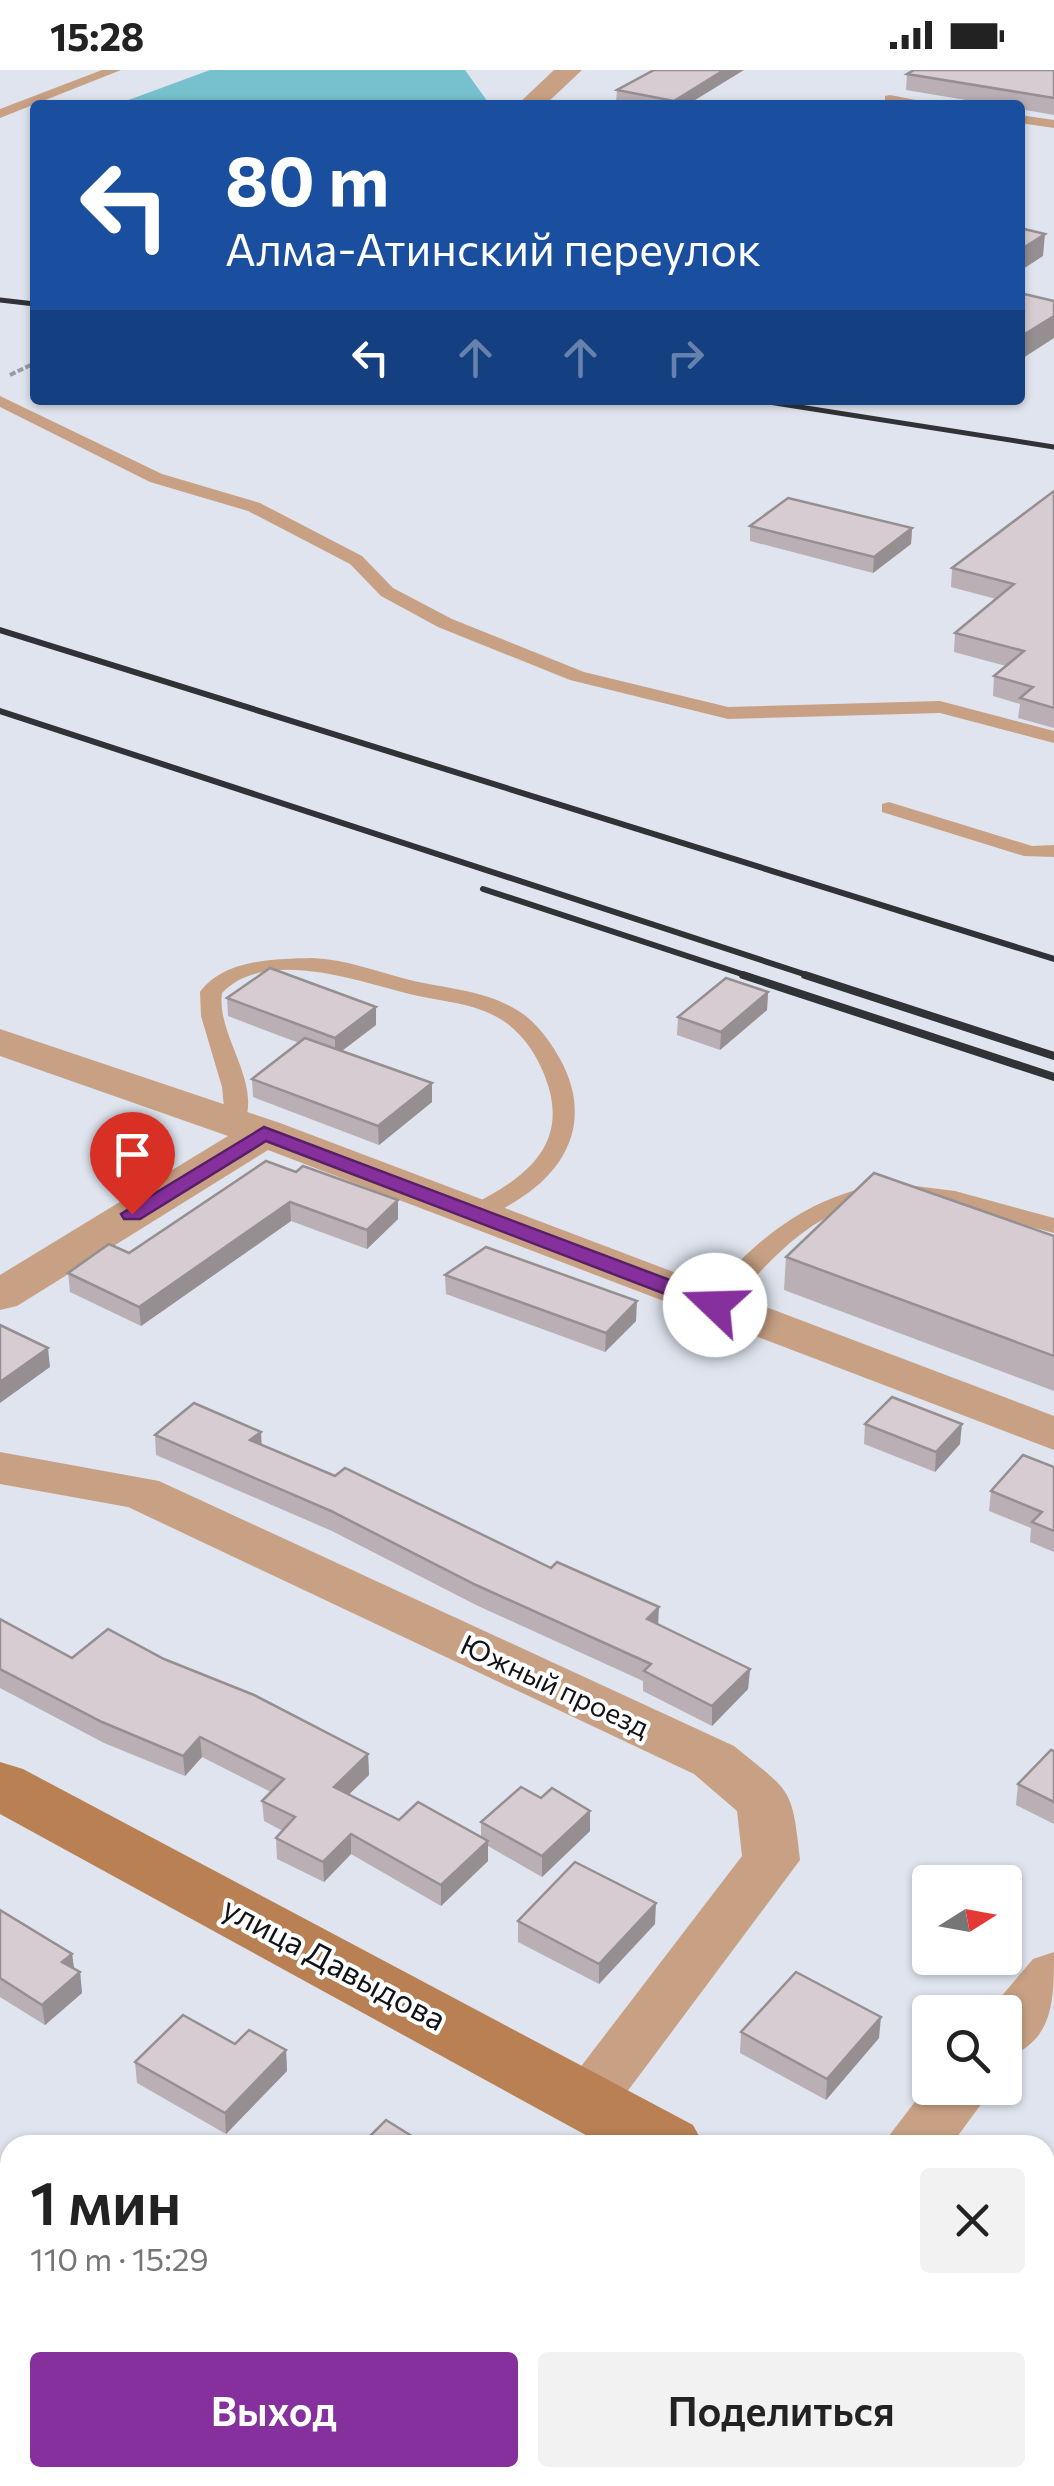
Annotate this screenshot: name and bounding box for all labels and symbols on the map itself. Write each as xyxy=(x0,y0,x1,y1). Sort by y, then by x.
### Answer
pin xyxy=(90,1112,175,1215)
position arrow xyxy=(663,1253,767,1357)
street label: Южный проезд xyxy=(456,1627,655,1744)
north arrow xyxy=(912,1865,1022,1975)
street label: улица Давыдова xyxy=(217,1887,453,2038)

